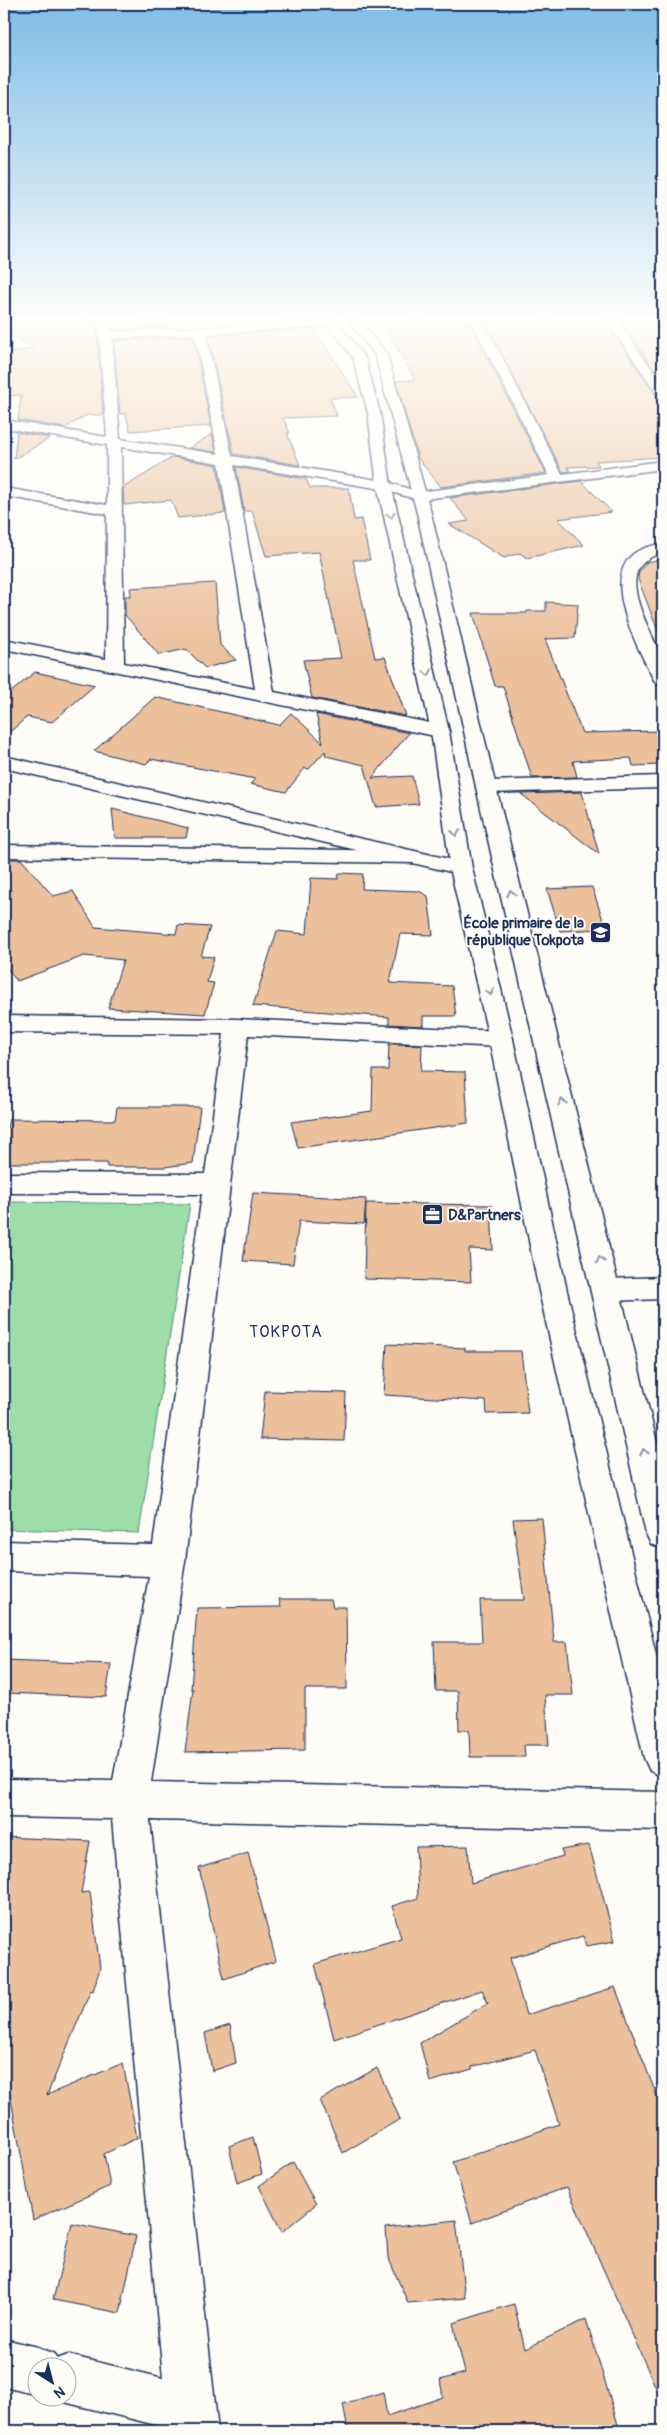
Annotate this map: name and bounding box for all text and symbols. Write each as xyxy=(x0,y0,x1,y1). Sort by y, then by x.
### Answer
one-way arrow xyxy=(385,511,396,519)
one-way arrow xyxy=(422,669,433,678)
one-way arrow xyxy=(451,829,461,837)
one-way arrow xyxy=(507,889,517,897)
place label: École primaire de la république Tokpota xyxy=(464,914,584,950)
school or university icon: École primaire de la république Tokpota xyxy=(588,920,612,944)
one-way arrow xyxy=(484,987,495,996)
one-way arrow xyxy=(557,1097,568,1106)
office icon: D&Partners xyxy=(420,1203,444,1227)
place label: D&Partners xyxy=(448,1206,521,1225)
one-way arrow xyxy=(595,1255,606,1264)
district label: TOKPOTA xyxy=(249,1322,323,1342)
one-way arrow xyxy=(639,1448,650,1457)
north arrow xyxy=(28,2358,78,2408)
text: N xyxy=(51,2382,68,2402)

